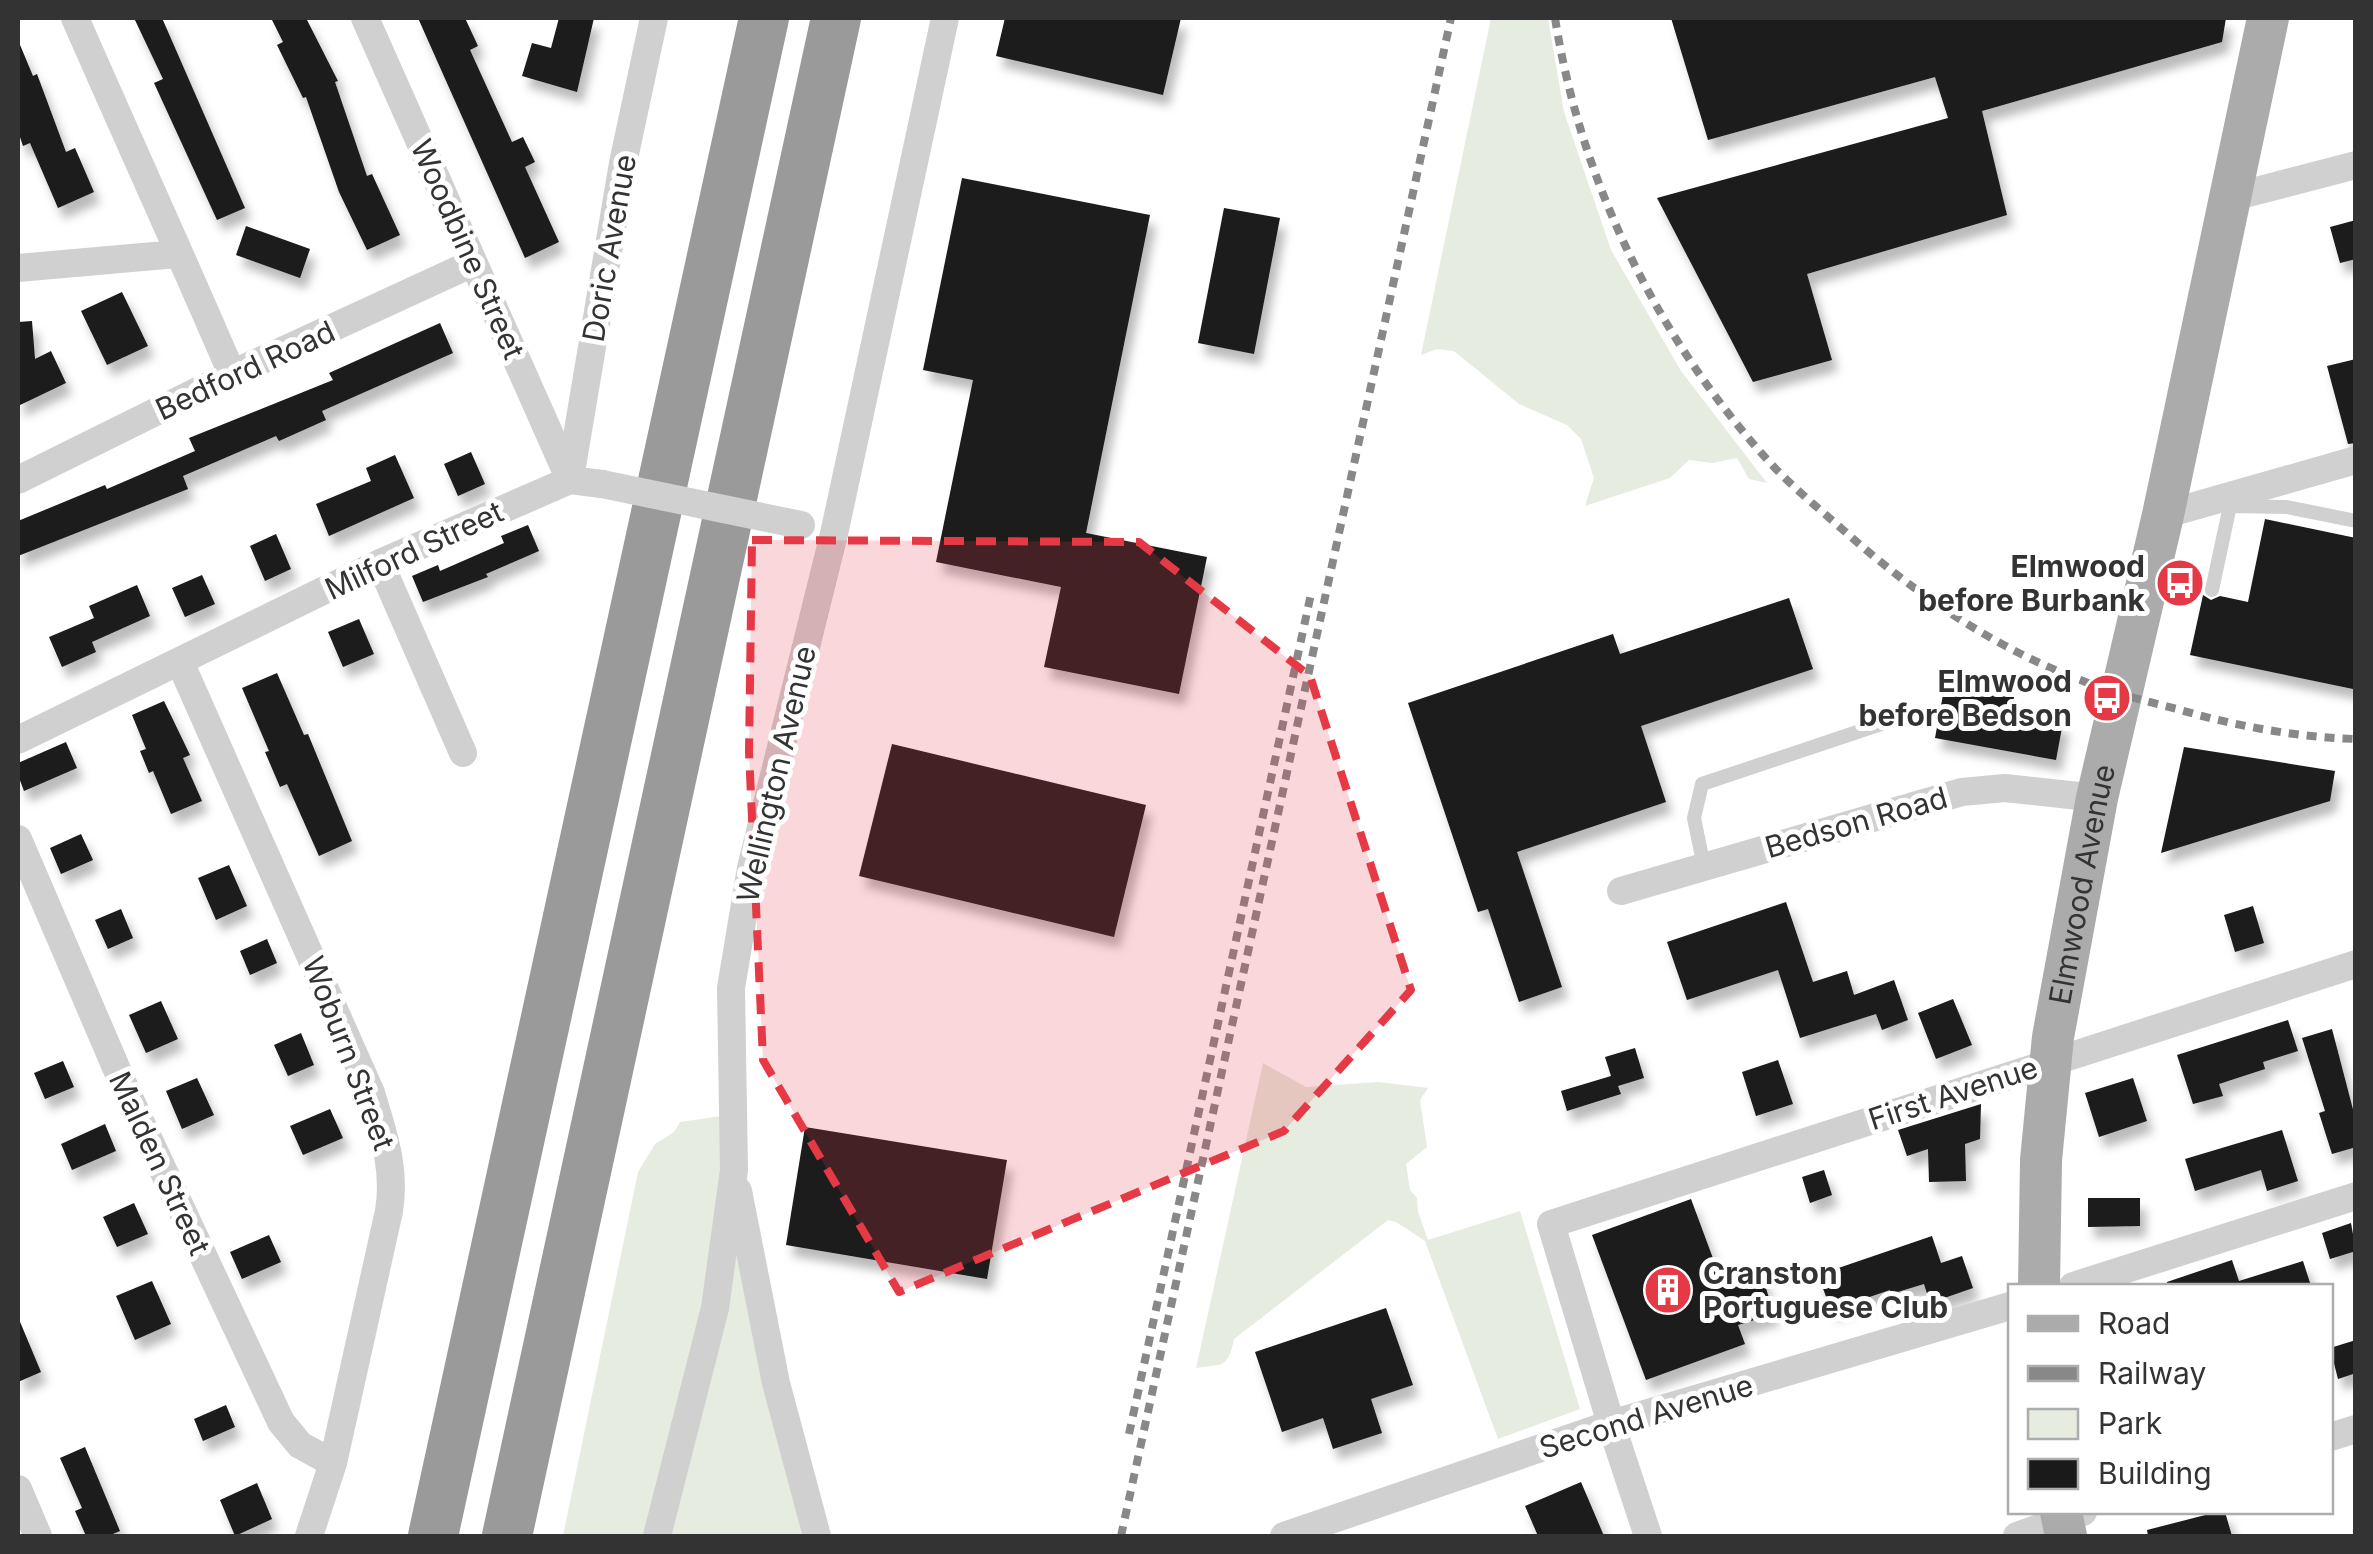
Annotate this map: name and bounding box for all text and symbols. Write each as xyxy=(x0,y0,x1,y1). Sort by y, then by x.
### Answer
street label: Woodbine Street xyxy=(403,134,533,364)
street label: Doric Avenue xyxy=(575,152,643,344)
street label: Bedford Road xyxy=(150,313,340,427)
street label: Milford Street xyxy=(319,493,509,607)
place label: Elmwood before Burbank xyxy=(1918,548,2146,618)
bus stop icon: Elmwood before Burbank xyxy=(2154,557,2206,609)
street label: Wellington Avenue xyxy=(729,642,823,906)
place label: Elmwood before Bedson xyxy=(1859,663,2072,733)
bus stop icon: Elmwood before Bedson xyxy=(2081,672,2133,724)
street label: Elmwood Avenue xyxy=(2041,760,2122,1007)
street label: Bedson Road xyxy=(1761,779,1951,865)
street label: Woburn Street xyxy=(296,951,403,1155)
street label: First Avenue xyxy=(1864,1049,2042,1137)
street label: Malden Street xyxy=(102,1066,218,1260)
place label: Cranston Portuguese Club xyxy=(1703,1255,1948,1325)
building icon: Cranston Portuguese Club xyxy=(1642,1264,1694,1316)
legend xyxy=(2008,1284,2333,1514)
text: Road xyxy=(2098,1305,2170,1341)
text: Railway xyxy=(2098,1355,2206,1391)
street label: Second Avenue xyxy=(1535,1366,1757,1466)
text: Park xyxy=(2098,1405,2163,1441)
text: Building xyxy=(2098,1455,2212,1491)

